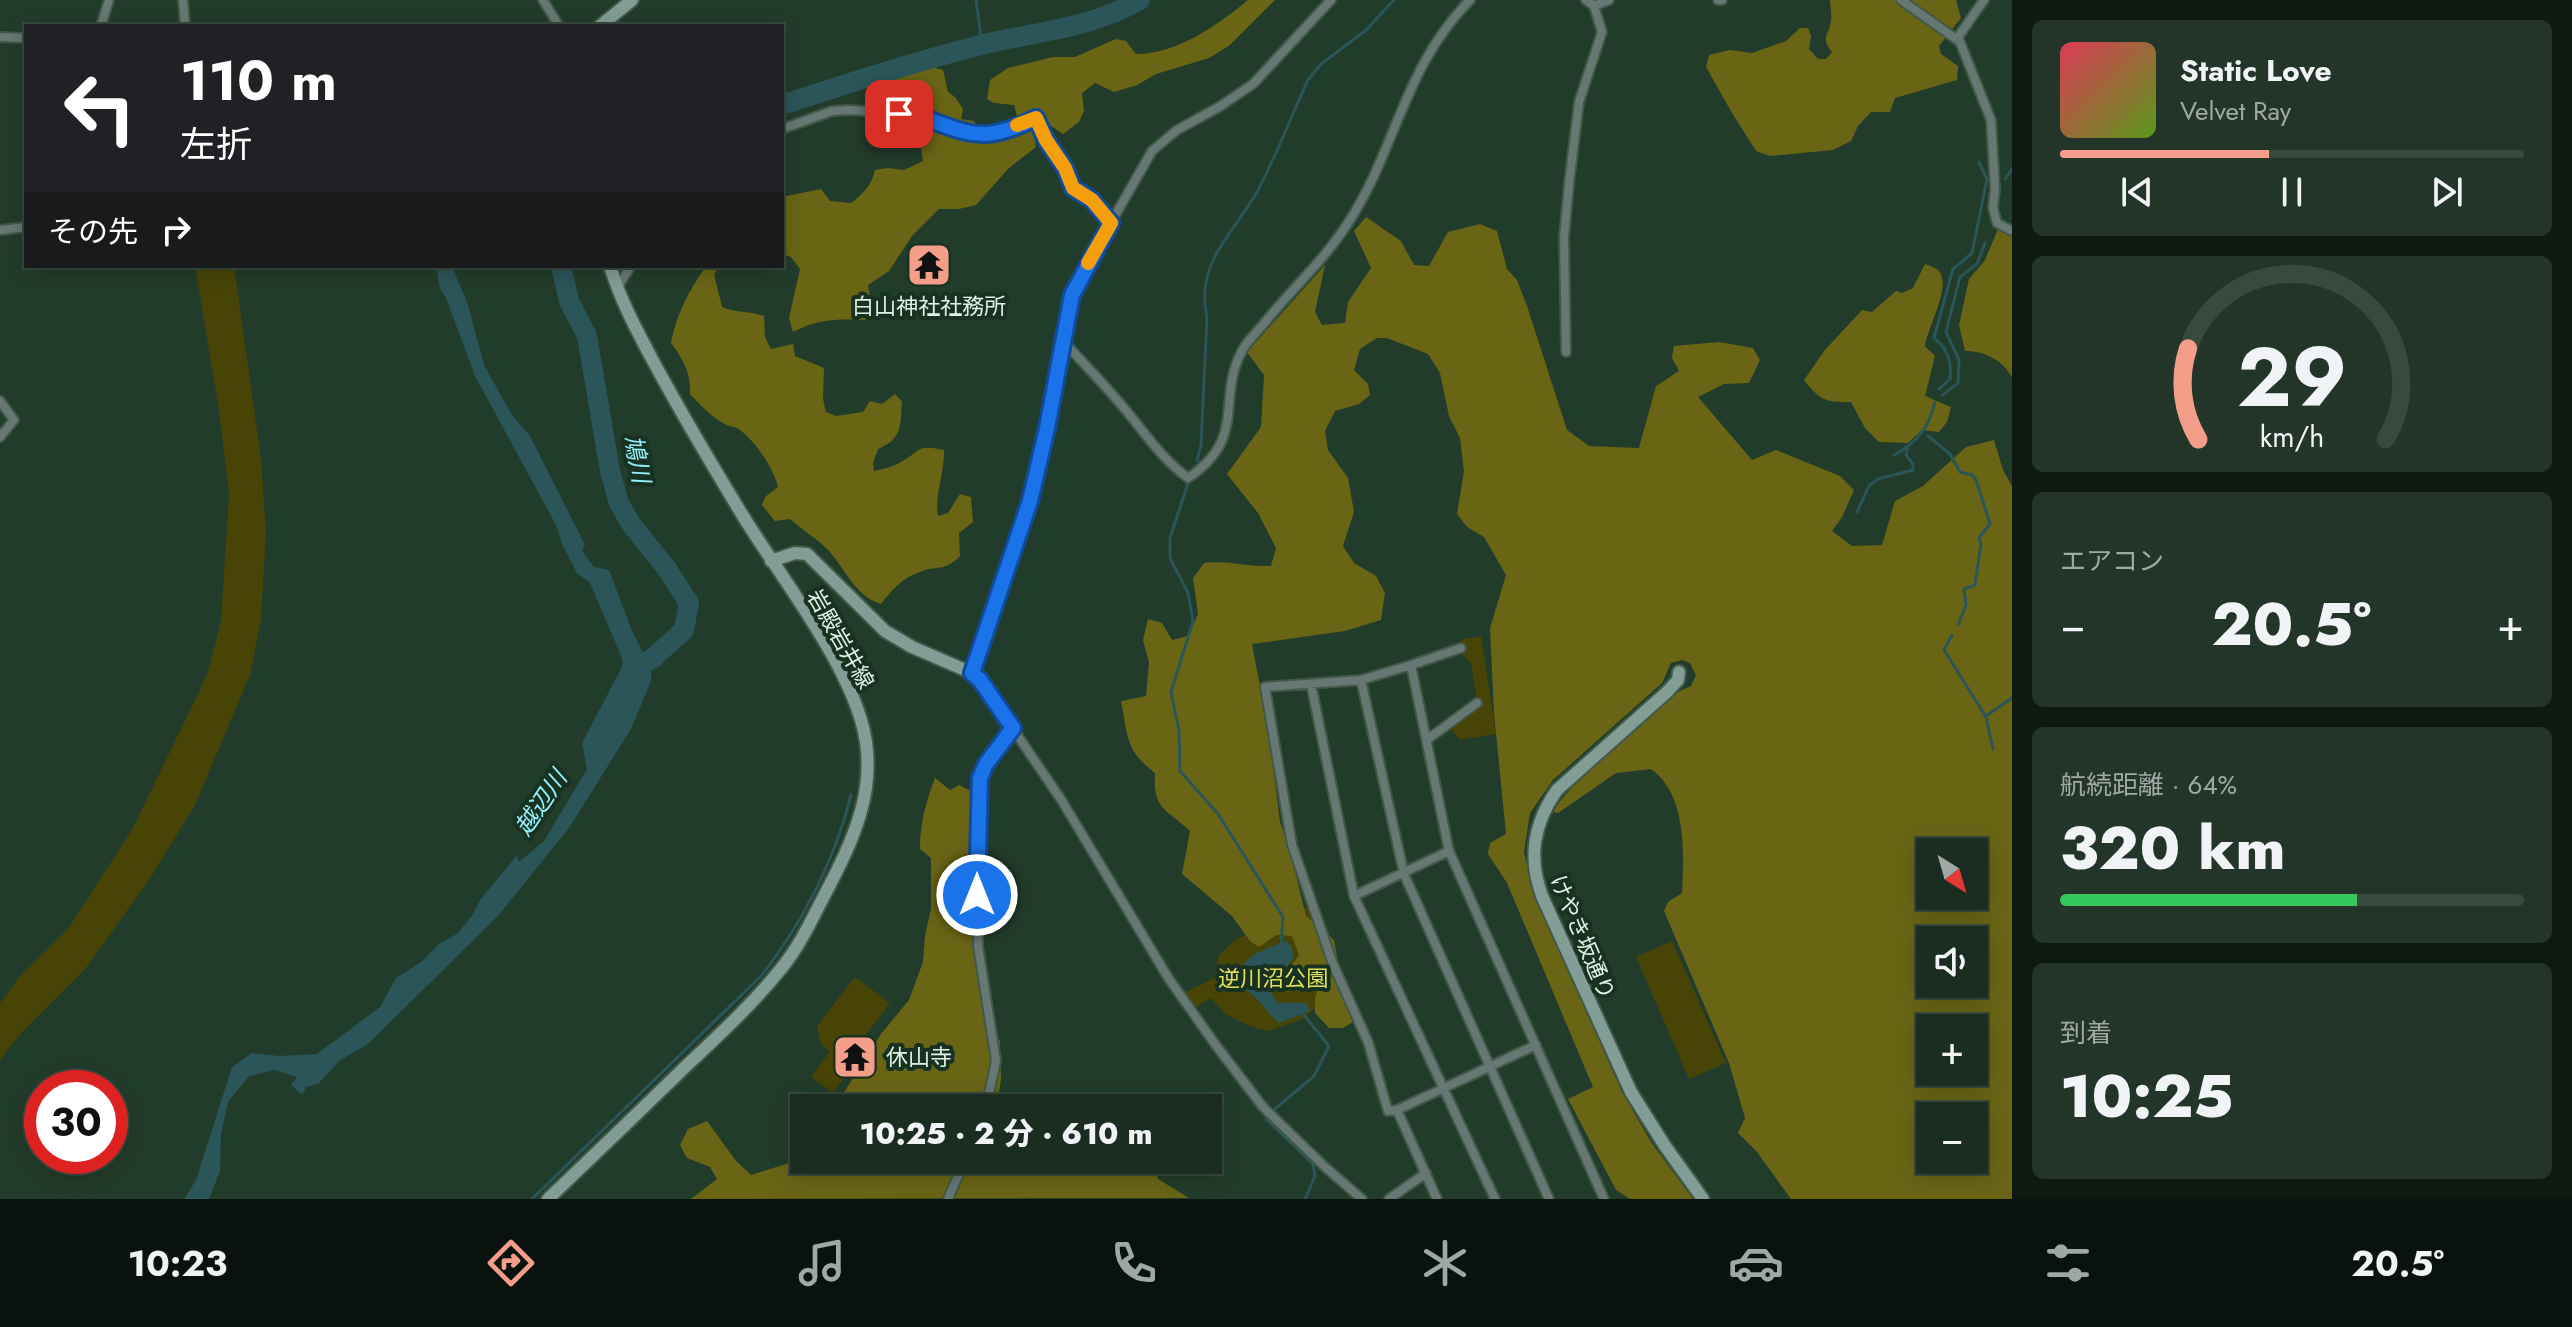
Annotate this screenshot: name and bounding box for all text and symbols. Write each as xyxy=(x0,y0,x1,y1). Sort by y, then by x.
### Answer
text: 110 m xyxy=(180,40,337,121)
text: Static Love xyxy=(2180,49,2332,92)
icon: left xyxy=(48,56,152,160)
pin xyxy=(865,80,933,148)
icon: arrive xyxy=(877,92,921,136)
text: Velvet Ray xyxy=(2180,92,2291,130)
text: 左折 xyxy=(180,118,252,170)
icon: previous xyxy=(2115,170,2159,214)
icon: pause xyxy=(2270,170,2314,214)
icon: next xyxy=(2425,170,2469,214)
icon: right xyxy=(154,208,198,252)
text: その先 xyxy=(48,210,138,253)
temple icon: 白山神社社務所 xyxy=(905,241,953,289)
place label: 白山神社社務所 xyxy=(852,290,1006,322)
text: 29 xyxy=(2237,316,2347,436)
text: km/h xyxy=(2260,416,2324,458)
water label: 鳩川 xyxy=(616,432,660,489)
text: エアコン xyxy=(2060,542,2164,580)
text: 20.5° xyxy=(2212,581,2371,668)
street label: 岩殿岩井線 xyxy=(800,583,882,695)
text: − xyxy=(2060,593,2086,657)
text: + xyxy=(2497,593,2524,657)
water label: 越辺川 xyxy=(506,761,577,842)
text: 航続距離 · 64% xyxy=(2060,766,2237,804)
text: 320 km xyxy=(2060,805,2285,892)
north arrow xyxy=(1916,838,1988,910)
map controls xyxy=(1916,838,1988,1174)
position arrow xyxy=(935,853,1019,937)
street label: けやき坂通り xyxy=(1542,870,1624,1004)
button: sound xyxy=(1916,926,1988,998)
park label: 逆川沼公園 xyxy=(1218,962,1328,994)
button: + xyxy=(1916,1014,1988,1086)
text: 到着 xyxy=(2060,1014,2112,1052)
temple icon: 休山寺 xyxy=(831,1033,879,1081)
place label: 休山寺 xyxy=(886,1041,952,1073)
text: 10:25 xyxy=(2060,1053,2233,1140)
speed limit sign: 30 xyxy=(24,1070,128,1174)
button: − xyxy=(1916,1102,1988,1174)
text: 10:25 · 2 分 · 610 m xyxy=(860,1112,1152,1155)
icon: directions xyxy=(483,1235,539,1291)
icon: music xyxy=(794,1235,850,1291)
icon: phone xyxy=(1106,1235,1162,1291)
icon: climate xyxy=(1417,1235,1473,1291)
icon: car xyxy=(1728,1235,1784,1291)
icon: filters xyxy=(2040,1235,2096,1291)
text: 10:23 xyxy=(128,1237,227,1289)
text: 20.5° xyxy=(2351,1237,2444,1289)

